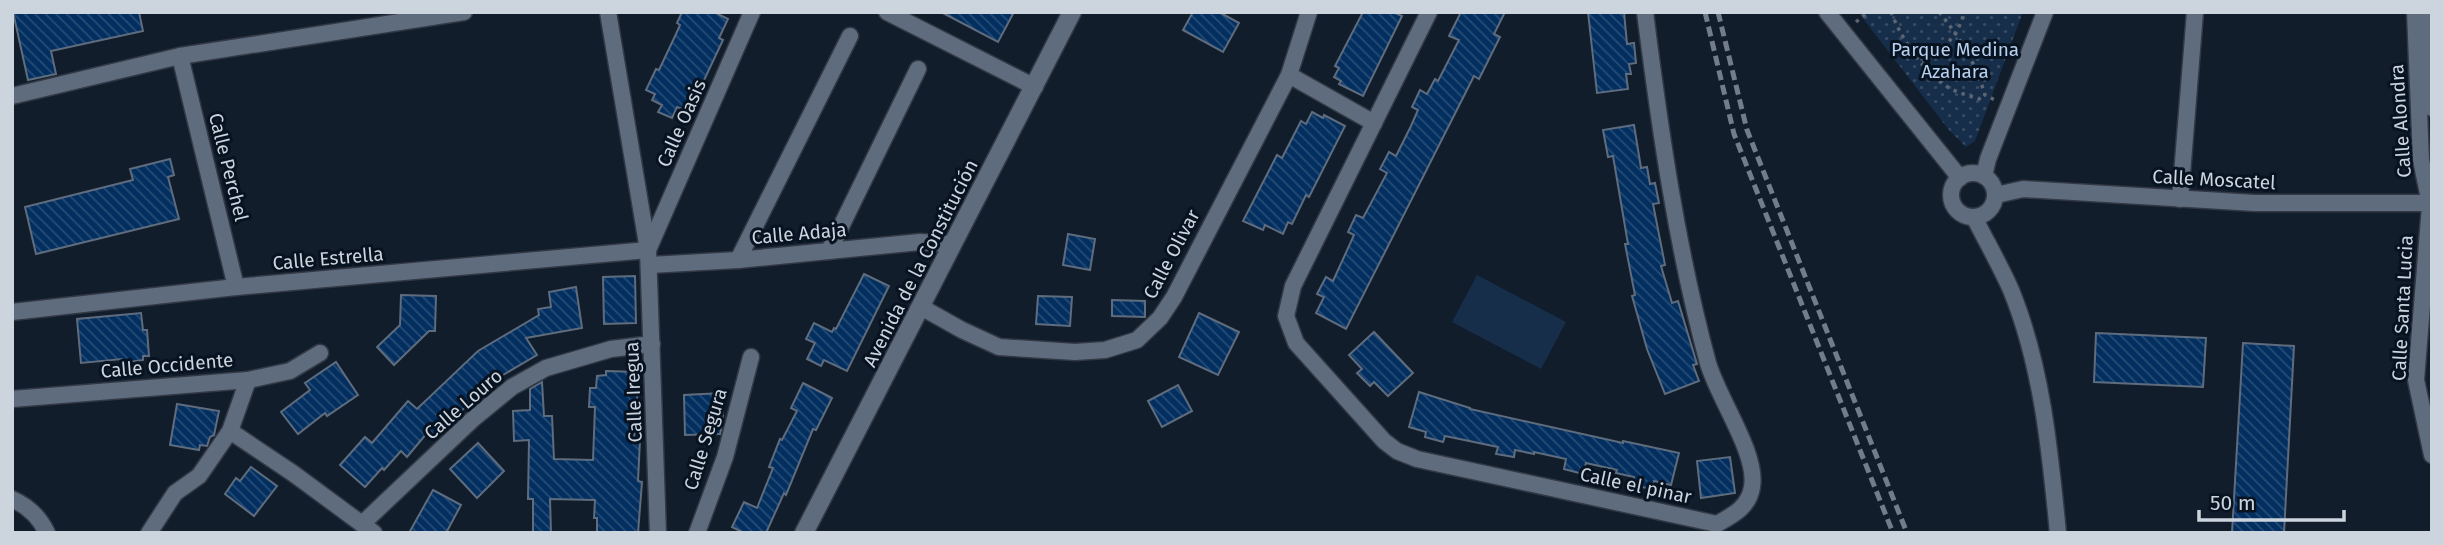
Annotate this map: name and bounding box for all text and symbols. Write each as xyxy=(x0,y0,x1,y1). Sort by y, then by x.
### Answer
park label: Parque Medina Azahara xyxy=(1891,38,2019,83)
street label: Calle Alondra xyxy=(2385,63,2416,179)
street label: Calle Oasis xyxy=(652,76,711,170)
street label: Calle Perchel xyxy=(204,111,253,224)
street label: Avenida de la Constitución xyxy=(858,156,983,371)
street label: Calle Moscatel xyxy=(2152,165,2277,194)
street label: Calle Olivar xyxy=(1138,205,1205,303)
street label: Calle Adaja xyxy=(751,218,847,249)
street label: Calle Santa Lucia xyxy=(2387,235,2418,382)
street label: Calle Estrella xyxy=(272,242,384,275)
street label: Calle Iregua xyxy=(620,341,647,443)
street label: Calle Occidente xyxy=(100,348,234,383)
street label: Calle Louro xyxy=(420,364,507,445)
street label: Calle Segura xyxy=(679,385,732,493)
street label: Calle el pinar xyxy=(1578,462,1694,509)
scale bar xyxy=(2199,478,2344,522)
text: 50 m xyxy=(2210,490,2256,516)

